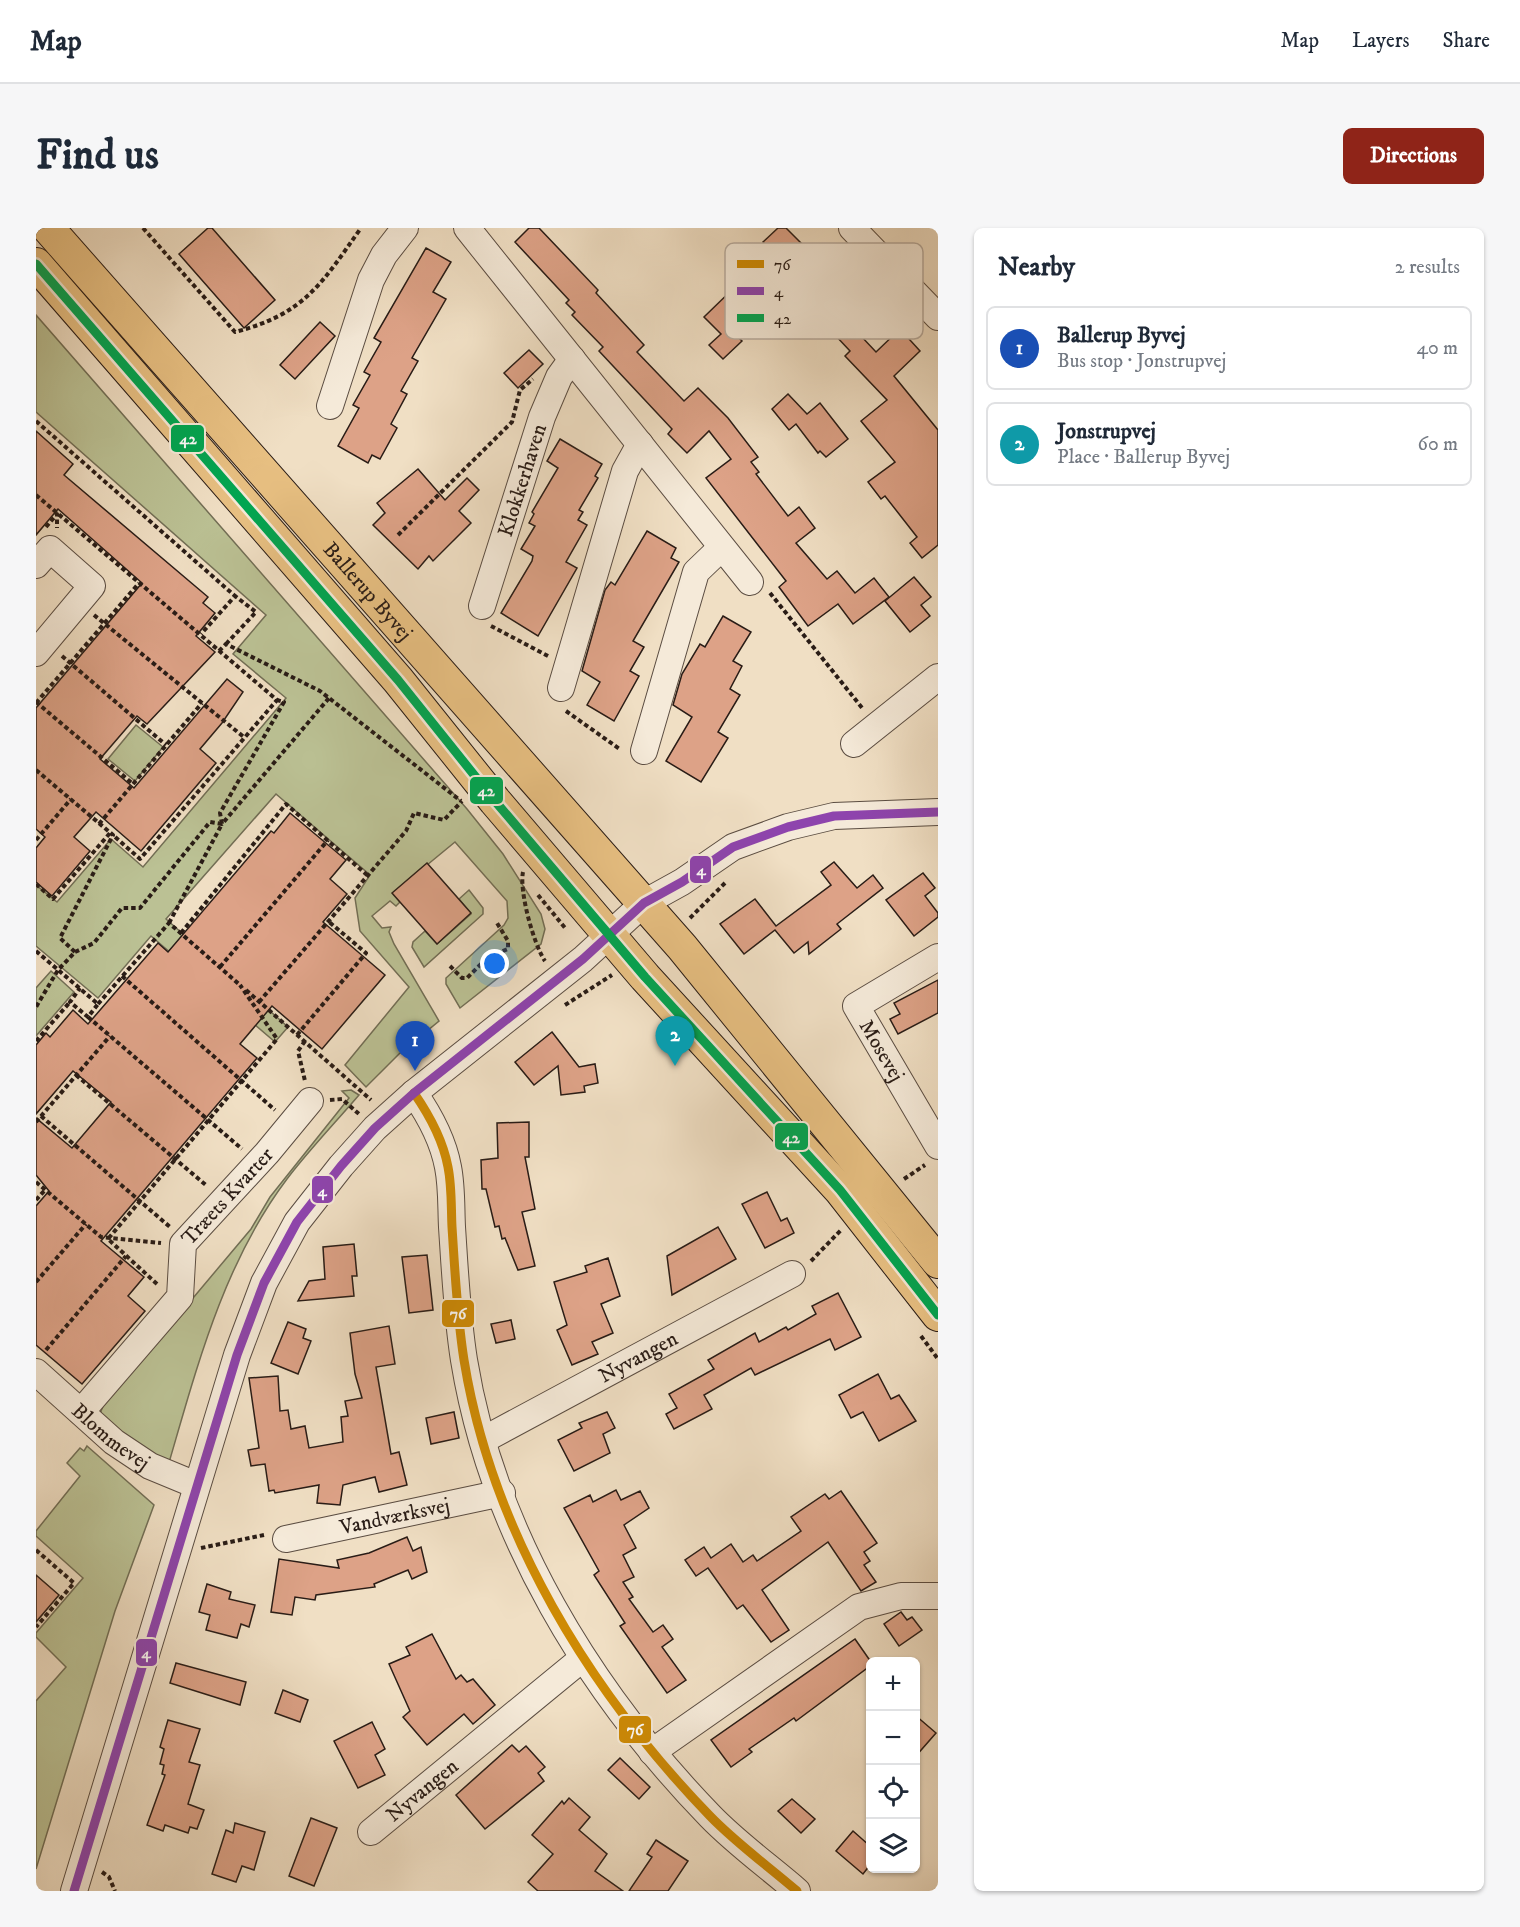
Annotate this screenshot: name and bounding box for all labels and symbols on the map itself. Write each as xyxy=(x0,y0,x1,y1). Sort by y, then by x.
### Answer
legend xyxy=(725,243,923,339)
text: 76 xyxy=(774,255,791,275)
text: 4 xyxy=(774,282,784,302)
text: 42 xyxy=(774,309,791,329)
street label: Klokkerhaven xyxy=(493,421,553,540)
line badge: 42 xyxy=(170,424,205,453)
text: 42 xyxy=(178,429,198,449)
street label: Ballerup Byvej xyxy=(317,537,418,646)
line badge: 42 xyxy=(469,776,504,805)
text: 42 xyxy=(476,781,496,801)
line badge: 4 xyxy=(689,855,712,884)
text: 4 xyxy=(695,860,706,880)
your location xyxy=(480,949,509,978)
street label: Mosevej xyxy=(853,1015,909,1087)
pin: 2 xyxy=(656,1016,694,1066)
pin: 1 xyxy=(396,1022,434,1071)
line badge: 42 xyxy=(774,1122,809,1151)
text: 42 xyxy=(781,1128,801,1148)
street label: Træets Kvarter xyxy=(176,1142,280,1251)
line badge: 4 xyxy=(311,1175,334,1204)
text: 4 xyxy=(316,1181,327,1201)
line badge: 76 xyxy=(441,1299,475,1328)
text: 76 xyxy=(450,1304,468,1324)
street label: Nyvangen xyxy=(595,1326,682,1389)
street label: Blommevej xyxy=(66,1398,154,1476)
street label: Vandværksvej xyxy=(336,1493,452,1541)
line badge: 4 xyxy=(135,1638,158,1667)
text: 4 xyxy=(140,1643,151,1663)
line badge: 76 xyxy=(618,1715,652,1744)
text: 76 xyxy=(627,1720,645,1740)
street label: Nyvangen xyxy=(381,1754,464,1828)

